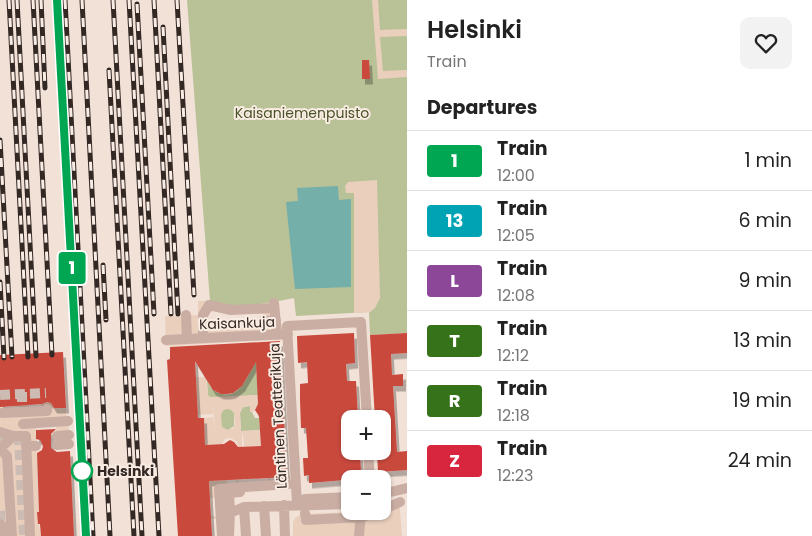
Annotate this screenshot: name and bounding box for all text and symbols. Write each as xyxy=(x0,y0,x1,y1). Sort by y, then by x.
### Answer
text: Helsinki xyxy=(427,13,522,46)
button: heart xyxy=(740,17,792,69)
text: Train xyxy=(427,50,467,73)
text: Departures xyxy=(427,94,537,121)
park label: Kaisaniemenpuisto xyxy=(235,103,369,123)
text: Train xyxy=(497,135,548,162)
text: 1 min xyxy=(744,147,792,174)
text: 1 xyxy=(451,148,458,173)
text: 12:00 xyxy=(497,164,535,187)
text: Train xyxy=(497,195,548,222)
text: 6 min xyxy=(738,207,792,234)
text: 13 xyxy=(446,208,463,233)
text: 12:05 xyxy=(497,224,535,247)
line badge: 1 xyxy=(56,252,88,284)
text: 1 xyxy=(69,255,75,280)
text: Train xyxy=(497,255,548,282)
text: 9 min xyxy=(739,267,792,294)
text: L xyxy=(450,268,459,293)
text: 12:08 xyxy=(497,284,535,307)
street label: Kaisankuja xyxy=(199,312,275,334)
text: Train xyxy=(497,315,548,342)
text: 13 min xyxy=(733,327,792,354)
text: T xyxy=(449,328,460,353)
street label: Läntinen Teatterikuja xyxy=(264,343,292,489)
text: 12:12 xyxy=(497,344,529,367)
text: Train xyxy=(497,375,548,402)
text: 19 min xyxy=(732,387,792,414)
text: R xyxy=(449,388,460,413)
text: 12:18 xyxy=(497,404,530,427)
map controls xyxy=(341,410,391,520)
button: + xyxy=(341,410,391,460)
text: Train xyxy=(497,435,548,462)
text: 24 min xyxy=(728,447,792,474)
text: Z xyxy=(449,448,460,473)
marker: Helsinki xyxy=(71,460,93,482)
place label: Helsinki xyxy=(97,461,154,481)
text: 12:23 xyxy=(497,464,533,487)
button: − xyxy=(341,470,391,520)

